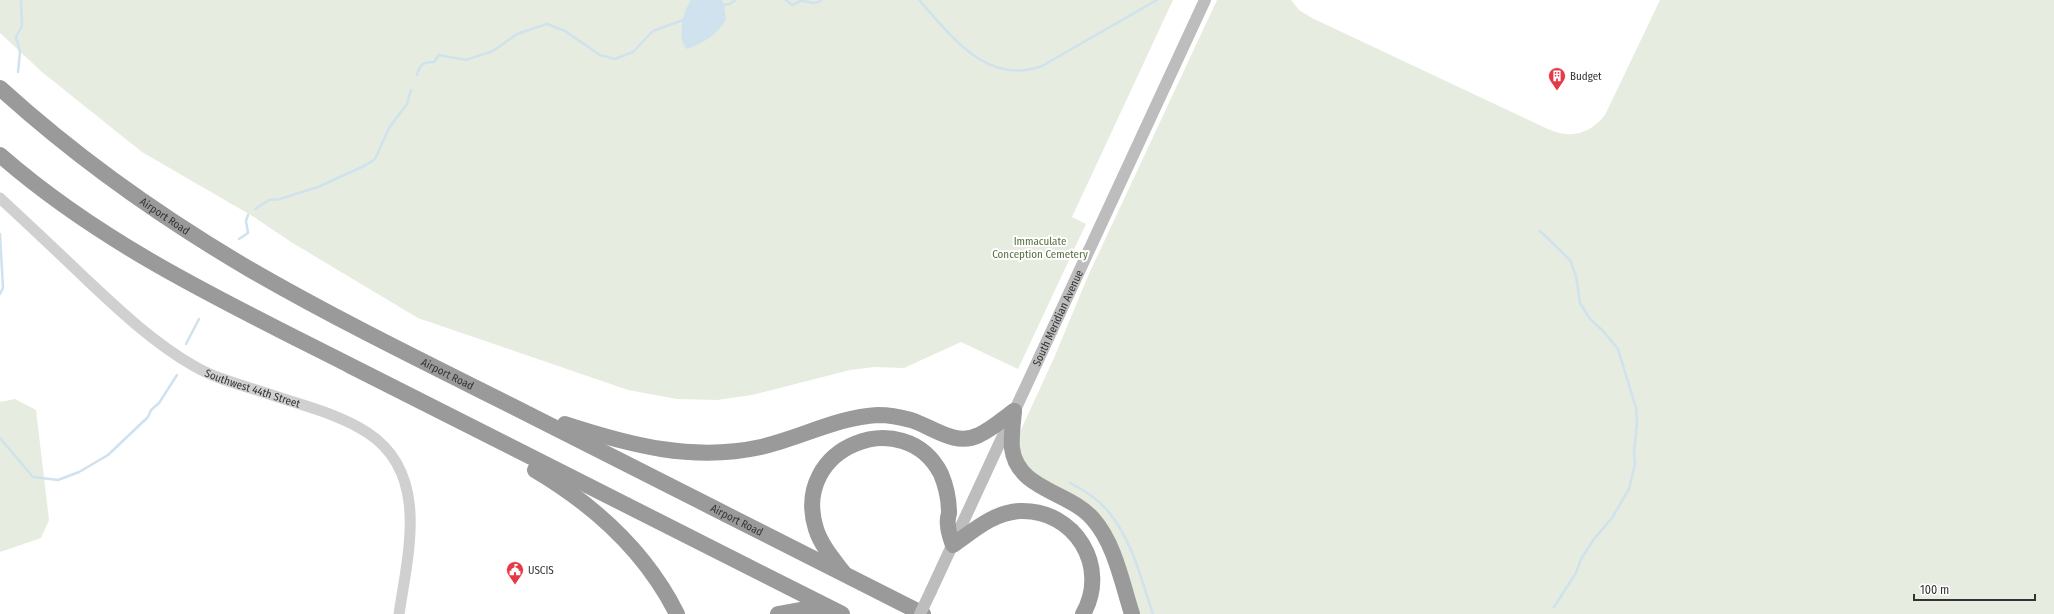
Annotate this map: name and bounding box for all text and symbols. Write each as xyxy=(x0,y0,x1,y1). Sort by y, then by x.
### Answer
building icon: Budget xyxy=(1547,66,1567,91)
place label: Budget xyxy=(1570,70,1602,83)
street label: Airport Road xyxy=(137,195,192,238)
park label: Immaculate Conception Cemetery xyxy=(992,235,1088,261)
street label: South Meridian Avenue xyxy=(1030,268,1086,368)
street label: Airport Road xyxy=(419,356,476,393)
street label: Southwest 44th Street xyxy=(203,367,302,411)
street label: Airport Road xyxy=(708,502,765,539)
public building icon: USCIS xyxy=(505,560,525,585)
place label: USCIS xyxy=(528,564,554,577)
scale bar xyxy=(1914,576,2035,602)
text: 100 m xyxy=(1920,583,1949,597)

